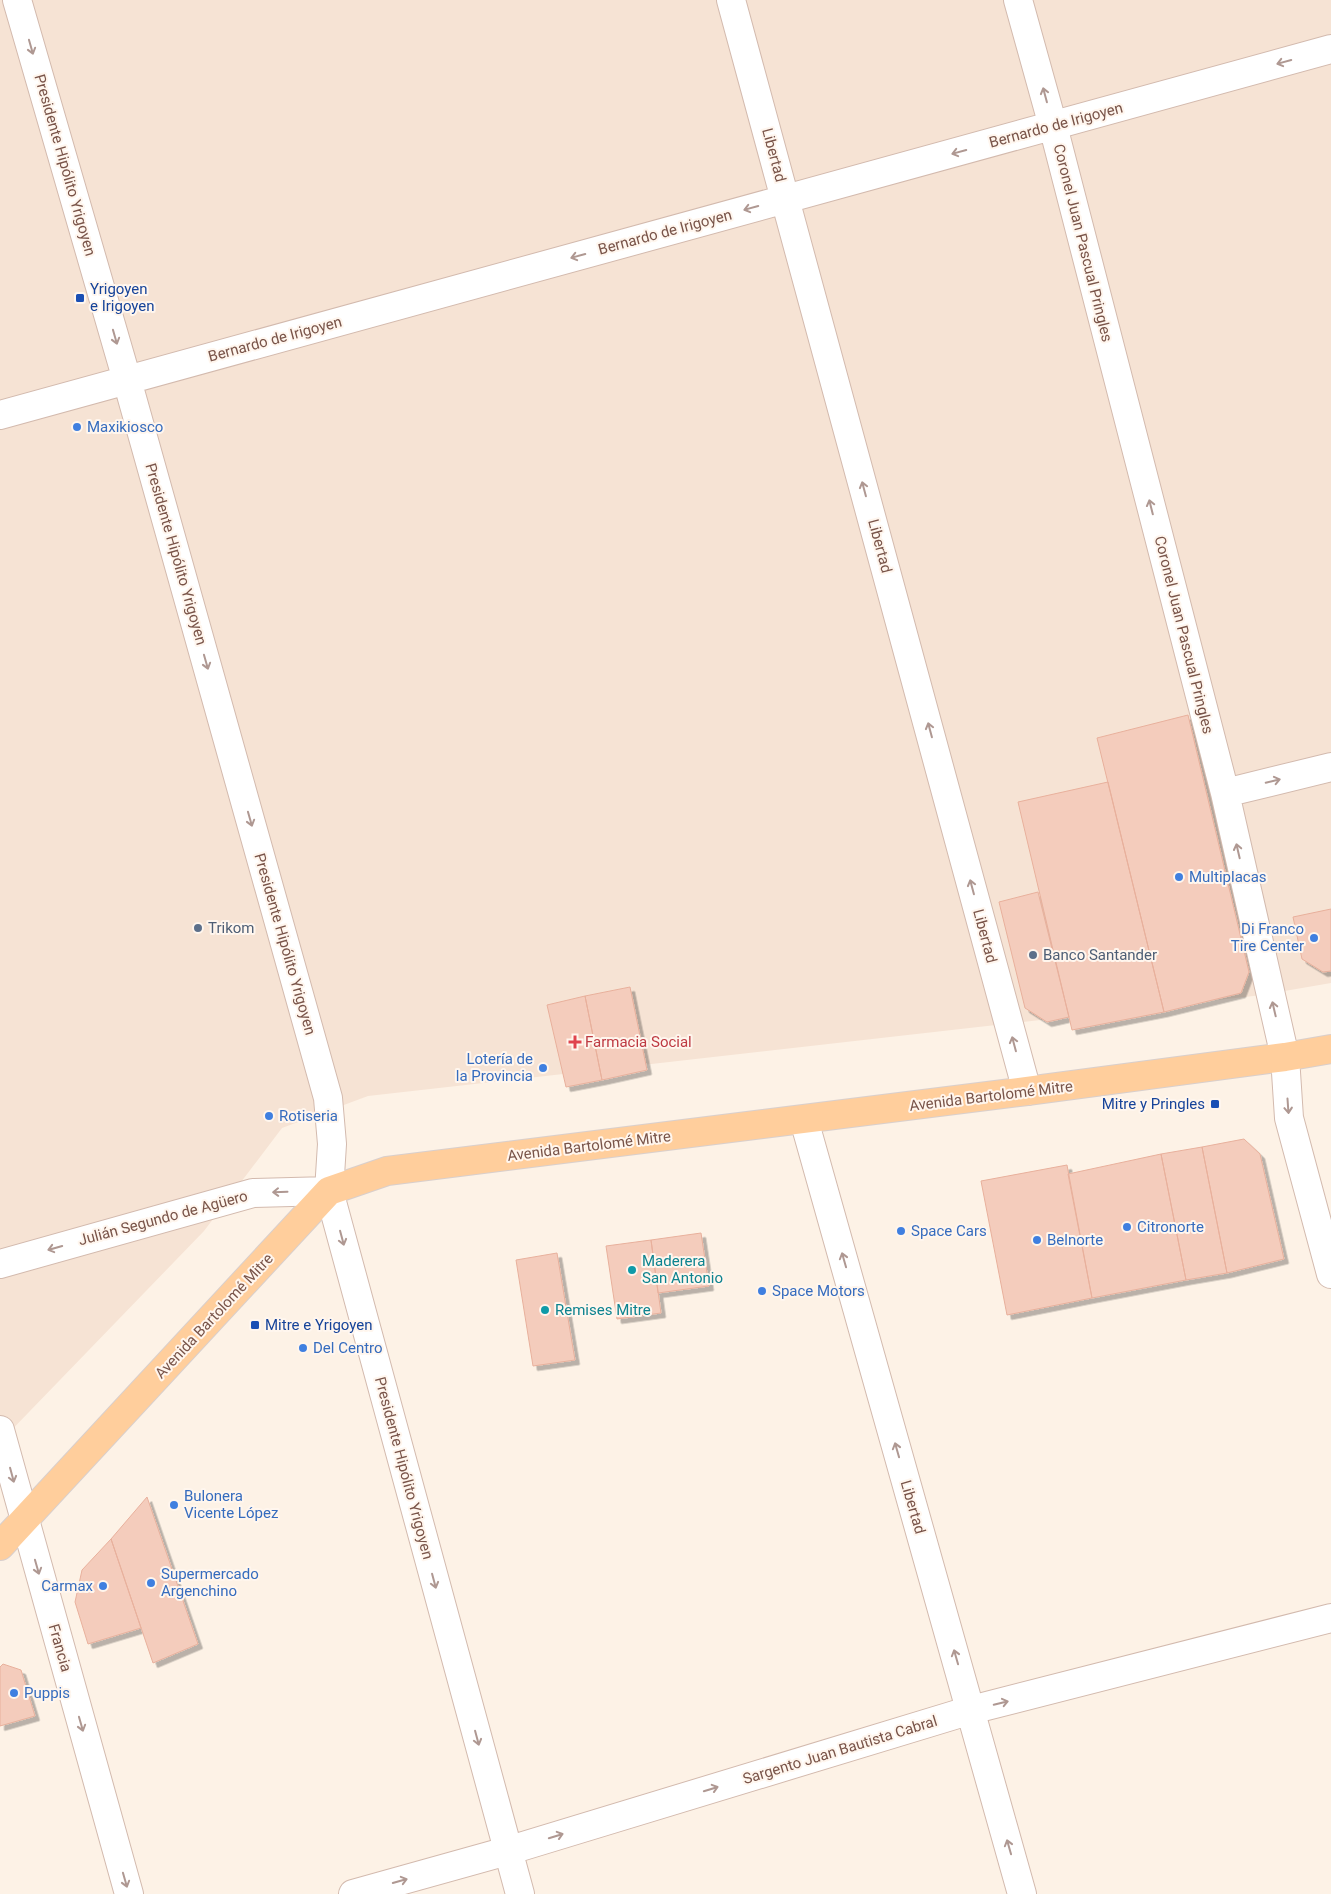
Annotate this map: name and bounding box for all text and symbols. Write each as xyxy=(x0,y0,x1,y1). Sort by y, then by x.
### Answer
one-way arrow xyxy=(26,38,36,54)
one-way arrow xyxy=(1276,58,1292,68)
street label: Presidente Hipólito Yrigoyen xyxy=(30,72,100,258)
one-way arrow xyxy=(1039,88,1049,104)
street label: Bernardo de Irigoyen xyxy=(987,99,1125,151)
street label: Libertad xyxy=(758,126,790,184)
street label: Coronel Juan Pascual Pringles xyxy=(1050,142,1116,344)
one-way arrow xyxy=(951,147,967,157)
one-way arrow xyxy=(744,204,760,214)
street label: Bernardo de Irigoyen xyxy=(596,206,734,258)
one-way arrow xyxy=(570,252,586,261)
place label: Yrigoyen e Irigoyen xyxy=(90,280,155,315)
marker: Yrigoyen e Irigoyen xyxy=(74,292,86,304)
street label: Bernardo de Irigoyen xyxy=(206,313,344,365)
one-way arrow xyxy=(110,329,120,345)
place label: Maxikiosco xyxy=(87,418,163,436)
marker: Maxikiosco xyxy=(71,421,83,433)
street label: Presidente Hipólito Yrigoyen xyxy=(141,461,211,647)
one-way arrow xyxy=(859,482,869,498)
one-way arrow xyxy=(1146,499,1156,515)
street label: Libertad xyxy=(864,517,896,575)
street label: Coronel Juan Pascual Pringles xyxy=(1151,534,1217,736)
one-way arrow xyxy=(202,654,211,670)
one-way arrow xyxy=(924,723,934,739)
one-way arrow xyxy=(1264,776,1280,786)
one-way arrow xyxy=(245,811,255,827)
one-way arrow xyxy=(1233,843,1242,859)
street label: Presidente Hipólito Yrigoyen xyxy=(250,851,320,1037)
place label: Multiplacas xyxy=(1189,868,1267,886)
marker: Multiplacas xyxy=(1173,871,1185,883)
one-way arrow xyxy=(967,880,976,896)
street label: Libertad xyxy=(969,907,1001,965)
place label: Trikom xyxy=(208,919,254,937)
place label: Di Franco Tire Center xyxy=(1231,920,1304,955)
marker: Trikom xyxy=(192,922,204,934)
marker: Di Franco Tire Center xyxy=(1308,932,1320,944)
place label: Banco Santander xyxy=(1043,946,1157,964)
marker: Banco Santander xyxy=(1027,949,1039,961)
one-way arrow xyxy=(1269,1002,1278,1018)
place label: Farmacia Social xyxy=(585,1033,692,1051)
marker: Farmacia Social xyxy=(569,1036,581,1048)
one-way arrow xyxy=(1009,1037,1019,1053)
place label: Lotería de la Provincia xyxy=(456,1050,533,1085)
marker: Lotería de la Provincia xyxy=(537,1062,549,1074)
street label: Avenida Bartolomé Mitre xyxy=(908,1077,1074,1115)
place label: Mitre y Pringles xyxy=(1102,1095,1205,1113)
one-way arrow xyxy=(1284,1097,1293,1113)
marker: Mitre y Pringles xyxy=(1209,1098,1221,1110)
place label: Rotiseria xyxy=(279,1107,338,1125)
marker: Rotiseria xyxy=(263,1110,275,1122)
street label: Avenida Bartolomé Mitre xyxy=(506,1127,672,1165)
street label: Julián Segundo de Agüero xyxy=(76,1187,250,1249)
one-way arrow xyxy=(273,1188,289,1197)
place label: Citronorte xyxy=(1137,1218,1204,1236)
marker: Citronorte xyxy=(1121,1221,1133,1233)
place label: Space Cars xyxy=(911,1222,987,1240)
marker: Space Cars xyxy=(895,1225,907,1237)
one-way arrow xyxy=(338,1230,347,1246)
place label: Belnorte xyxy=(1047,1231,1103,1249)
marker: Belnorte xyxy=(1031,1234,1043,1246)
one-way arrow xyxy=(48,1244,64,1254)
street label: Avenida Bartolomé Mitre xyxy=(151,1250,277,1382)
place label: Maderera San Antonio xyxy=(642,1252,723,1287)
one-way arrow xyxy=(838,1252,848,1268)
marker: Maderera San Antonio xyxy=(626,1264,638,1276)
place label: Space Motors xyxy=(772,1282,865,1300)
marker: Space Motors xyxy=(756,1285,768,1297)
place label: Remises Mitre xyxy=(555,1301,651,1319)
marker: Remises Mitre xyxy=(539,1304,551,1316)
place label: Mitre e Yrigoyen xyxy=(265,1316,373,1334)
marker: Mitre e Yrigoyen xyxy=(249,1319,261,1331)
place label: Del Centro xyxy=(313,1339,383,1357)
marker: Del Centro xyxy=(297,1342,309,1354)
street label: Presidente Hipólito Yrigoyen xyxy=(371,1375,437,1561)
one-way arrow xyxy=(892,1442,902,1458)
one-way arrow xyxy=(8,1467,17,1483)
street label: Libertad xyxy=(897,1478,929,1536)
place label: Bulonera Vicente López xyxy=(184,1487,278,1522)
marker: Bulonera Vicente López xyxy=(168,1499,180,1511)
one-way arrow xyxy=(33,1559,43,1575)
place label: Supermercado Argenchino xyxy=(161,1565,259,1600)
one-way arrow xyxy=(430,1572,440,1588)
place label: Carmax xyxy=(41,1577,94,1595)
marker: Supermercado Argenchino xyxy=(145,1577,157,1589)
marker: Carmax xyxy=(97,1580,109,1592)
street label: Francia xyxy=(45,1622,75,1674)
one-way arrow xyxy=(950,1649,960,1665)
place label: Puppis xyxy=(24,1684,70,1702)
marker: Puppis xyxy=(8,1687,20,1699)
one-way arrow xyxy=(993,1697,1009,1707)
street label: Sargento Juan Bautista Cabral xyxy=(741,1712,939,1788)
one-way arrow xyxy=(77,1715,86,1731)
one-way arrow xyxy=(472,1729,482,1745)
one-way arrow xyxy=(703,1783,719,1793)
one-way arrow xyxy=(547,1830,563,1840)
one-way arrow xyxy=(1003,1839,1013,1855)
one-way arrow xyxy=(120,1872,130,1888)
one-way arrow xyxy=(391,1875,407,1885)

